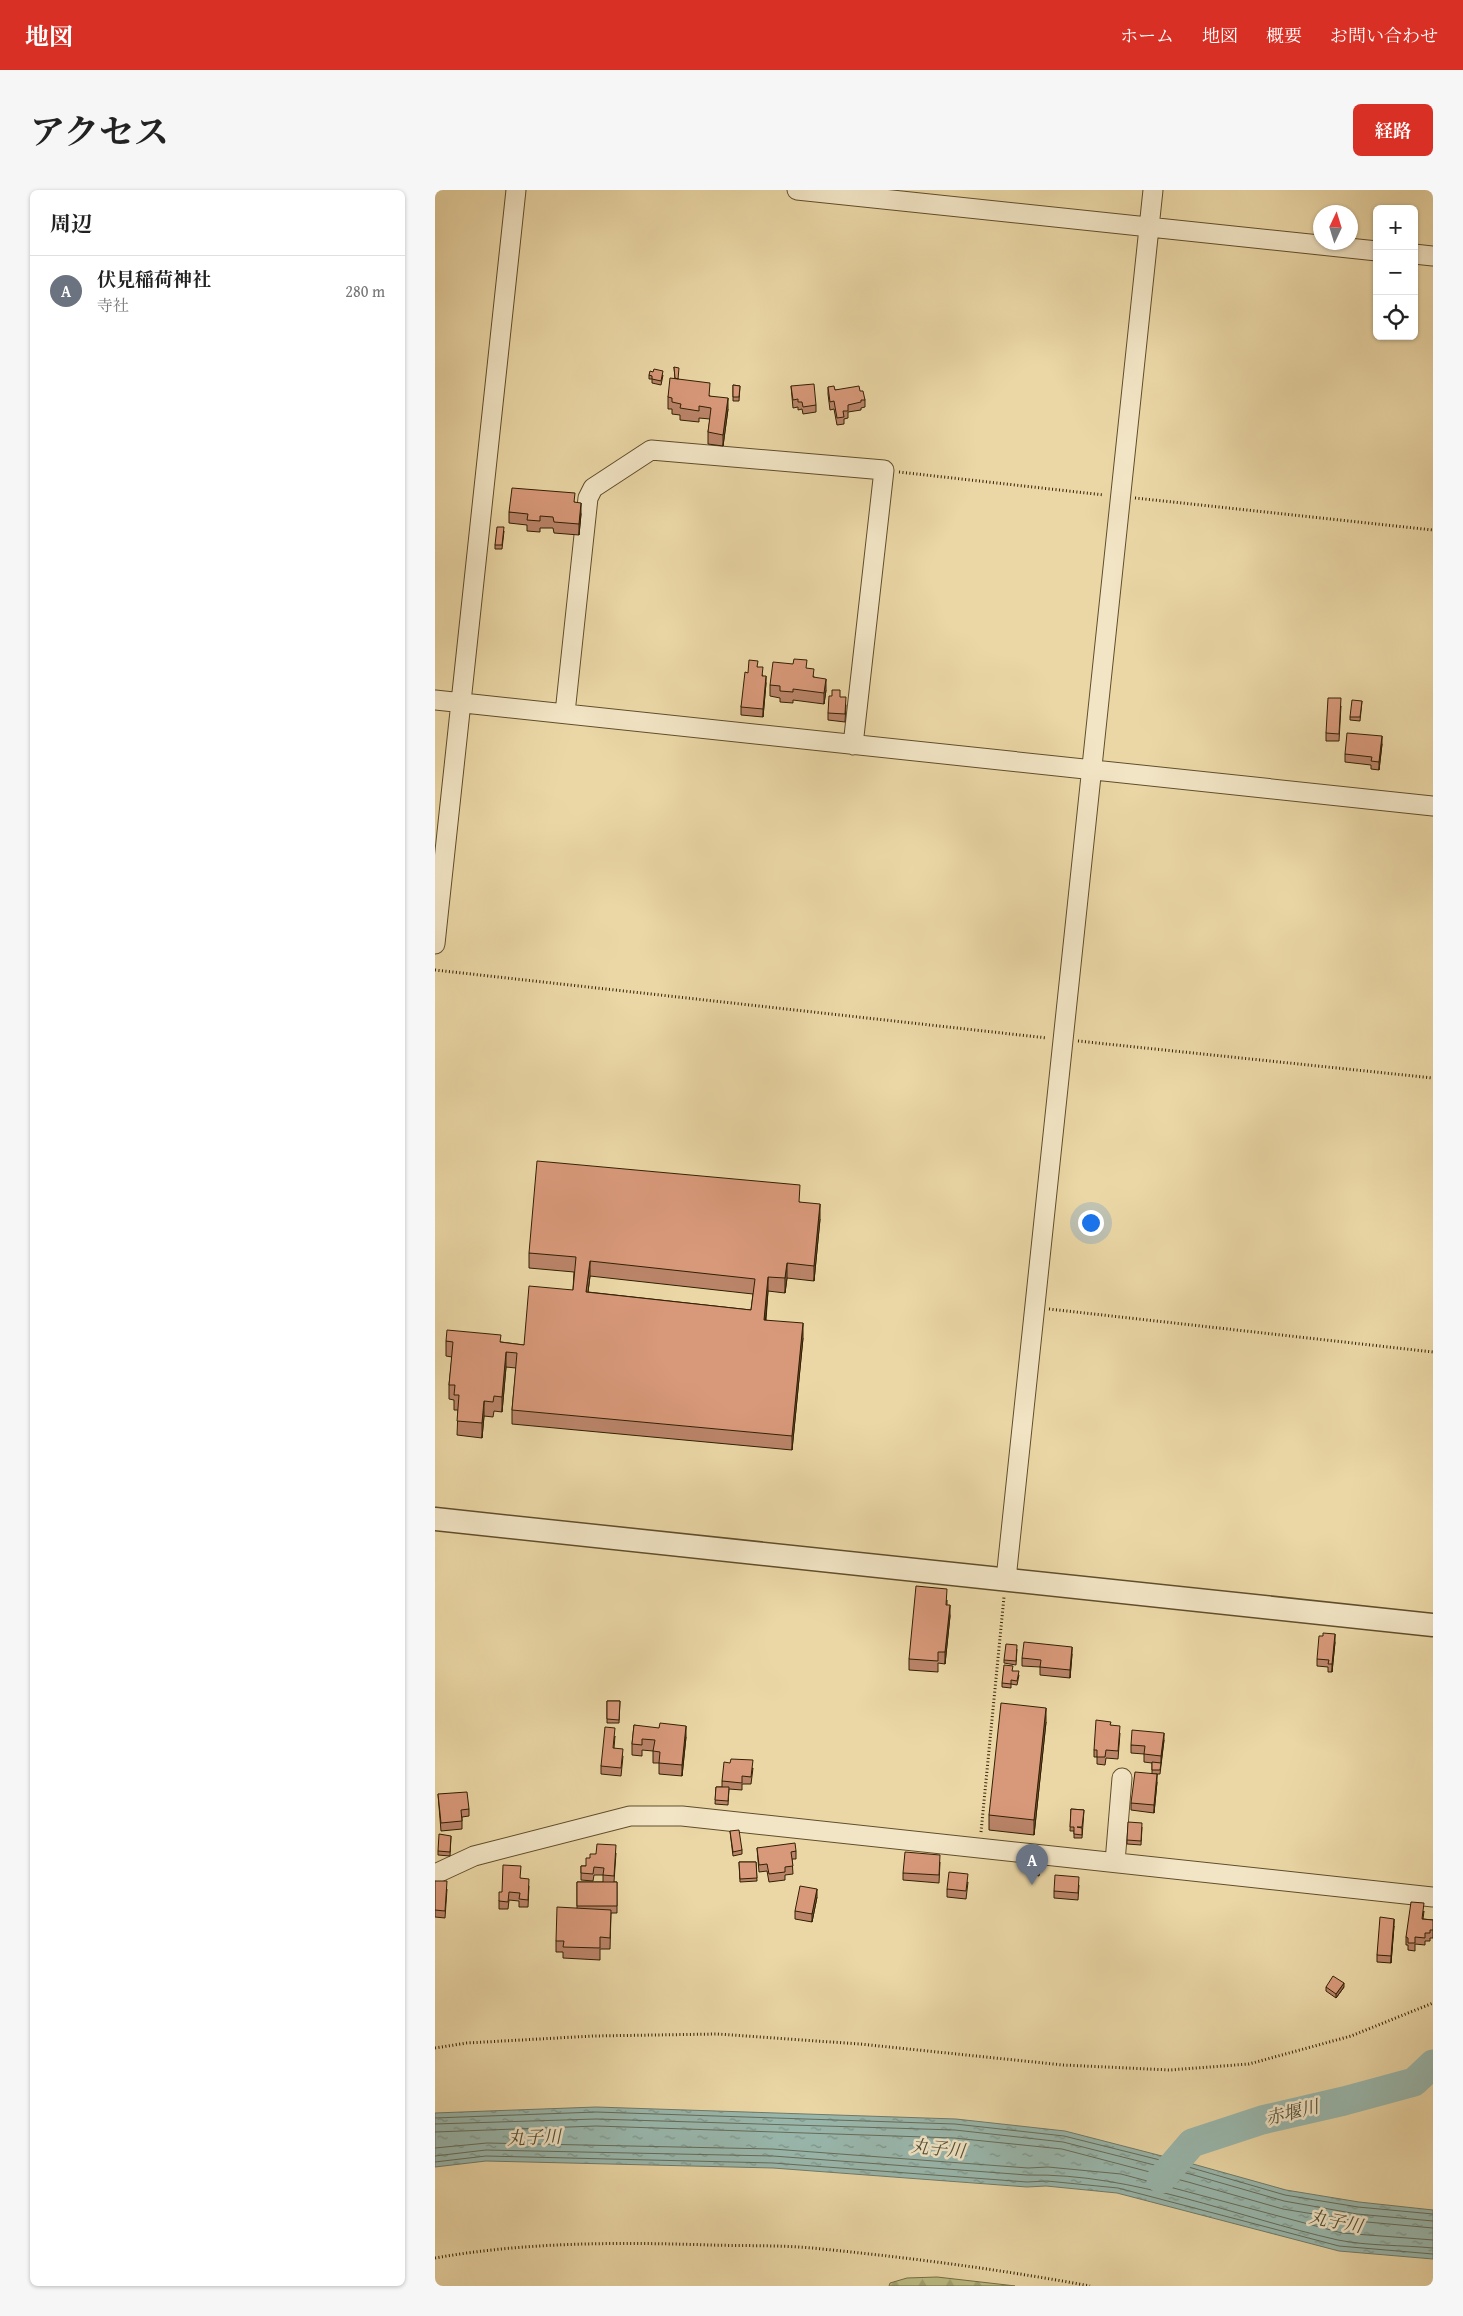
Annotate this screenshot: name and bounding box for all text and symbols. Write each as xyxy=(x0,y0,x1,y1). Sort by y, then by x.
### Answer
text: 地図 xyxy=(25,19,73,54)
text: ホーム xyxy=(1120,22,1174,49)
text: 地図 xyxy=(1202,22,1238,49)
text: 概要 xyxy=(1266,22,1302,49)
text: お問い合わせ xyxy=(1330,22,1438,49)
button: 経路 xyxy=(1353,104,1433,156)
text: アクセス xyxy=(30,106,169,157)
north arrow xyxy=(1313,205,1358,250)
map controls xyxy=(1373,205,1418,340)
button: + xyxy=(1373,205,1418,250)
text: 周辺 xyxy=(50,208,92,239)
button: − xyxy=(1373,250,1418,295)
text: 伏見稲荷神社 xyxy=(97,265,211,293)
text: A xyxy=(61,279,71,303)
text: 280 m xyxy=(345,279,385,303)
text: 寺社 xyxy=(97,293,129,317)
button: locate xyxy=(1373,295,1418,340)
your location xyxy=(1078,1210,1104,1236)
pin: A xyxy=(1016,1844,1048,1885)
water label: 赤堰川 xyxy=(1263,2092,1323,2132)
water label: 丸子川 xyxy=(507,2122,563,2151)
water label: 丸子川 xyxy=(910,2132,968,2164)
water label: 丸子川 xyxy=(1307,2203,1367,2240)

